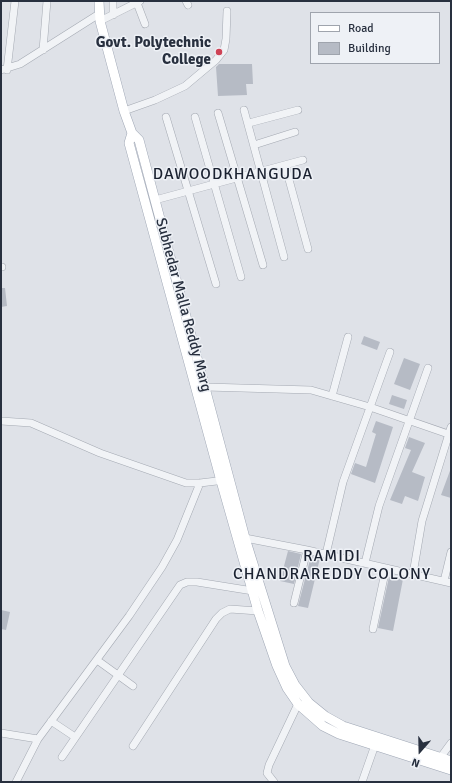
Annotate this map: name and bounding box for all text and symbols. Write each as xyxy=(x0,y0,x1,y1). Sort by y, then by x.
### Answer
legend xyxy=(310,12,440,64)
text: Road xyxy=(348,21,374,36)
place label: Govt. Polytechnic College xyxy=(96,34,211,69)
text: Building xyxy=(348,41,391,56)
marker: Govt. Polytechnic College xyxy=(214,47,224,57)
district label: DAWOODKHANGUDA xyxy=(153,165,313,185)
street label: Subhedar Malla Reddy Marg xyxy=(151,216,215,394)
district label: RAMIDI CHANDRAREDDY COLONY xyxy=(233,547,431,585)
north arrow xyxy=(400,731,440,771)
text: N xyxy=(410,755,422,770)

